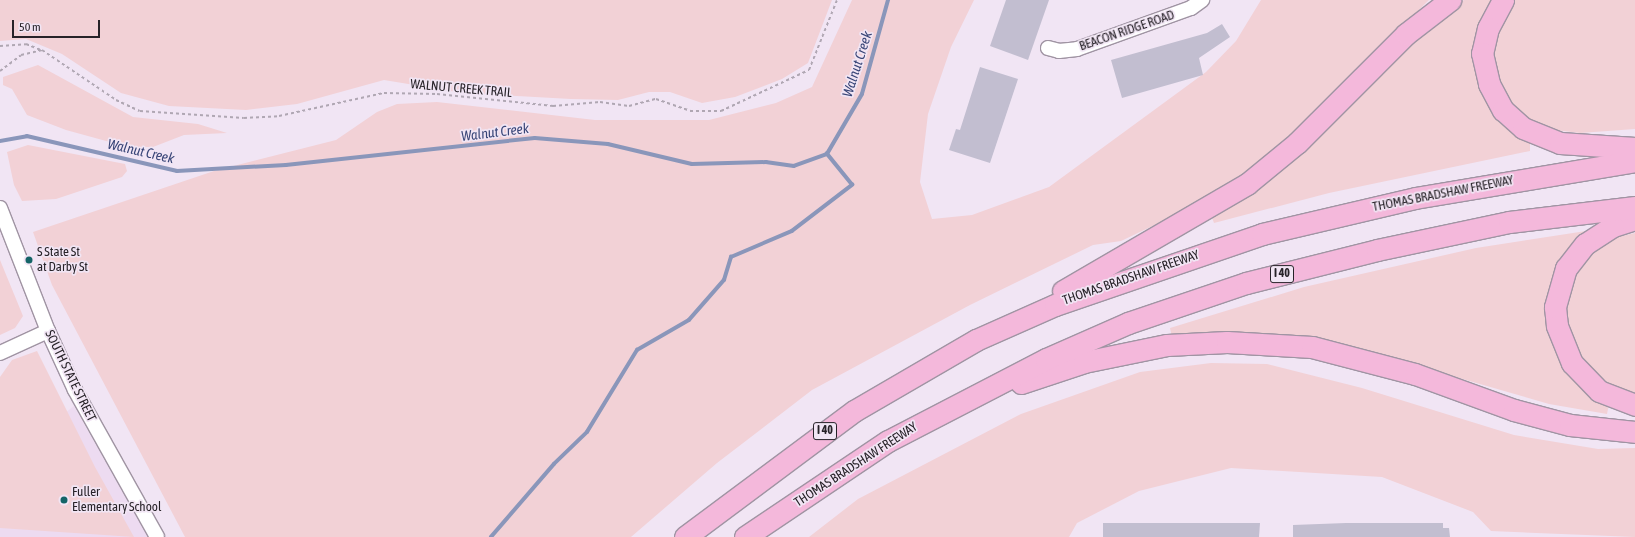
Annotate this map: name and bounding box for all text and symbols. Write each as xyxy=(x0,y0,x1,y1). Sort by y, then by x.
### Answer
street label: BEACON RIDGE ROAD xyxy=(1077,7,1177,55)
scale bar xyxy=(14,12,102,38)
text: 50 m xyxy=(19,20,41,34)
water label: Walnut Creek xyxy=(838,29,876,99)
street label: WALNUT CREEK TRAIL xyxy=(410,77,512,101)
water label: Walnut Creek xyxy=(460,120,530,144)
water label: Walnut Creek xyxy=(106,135,176,167)
street label: THOMAS BRADSHAW FREEWAY xyxy=(1371,173,1515,215)
place label: S State St at Darby St xyxy=(37,245,88,276)
street label: THOMAS BRADSHAW FREEWAY xyxy=(1061,247,1201,309)
marker: S State St at Darby St xyxy=(24,255,34,265)
road number: I 40 xyxy=(1270,264,1294,284)
street label: SOUTH STATE STREET xyxy=(41,328,99,424)
street label: THOMAS BRADSHAW FREEWAY xyxy=(792,419,920,511)
road number: I 40 xyxy=(813,421,837,441)
place label: Fuller Elementary School xyxy=(72,485,161,516)
marker: Fuller Elementary School xyxy=(59,495,69,505)

